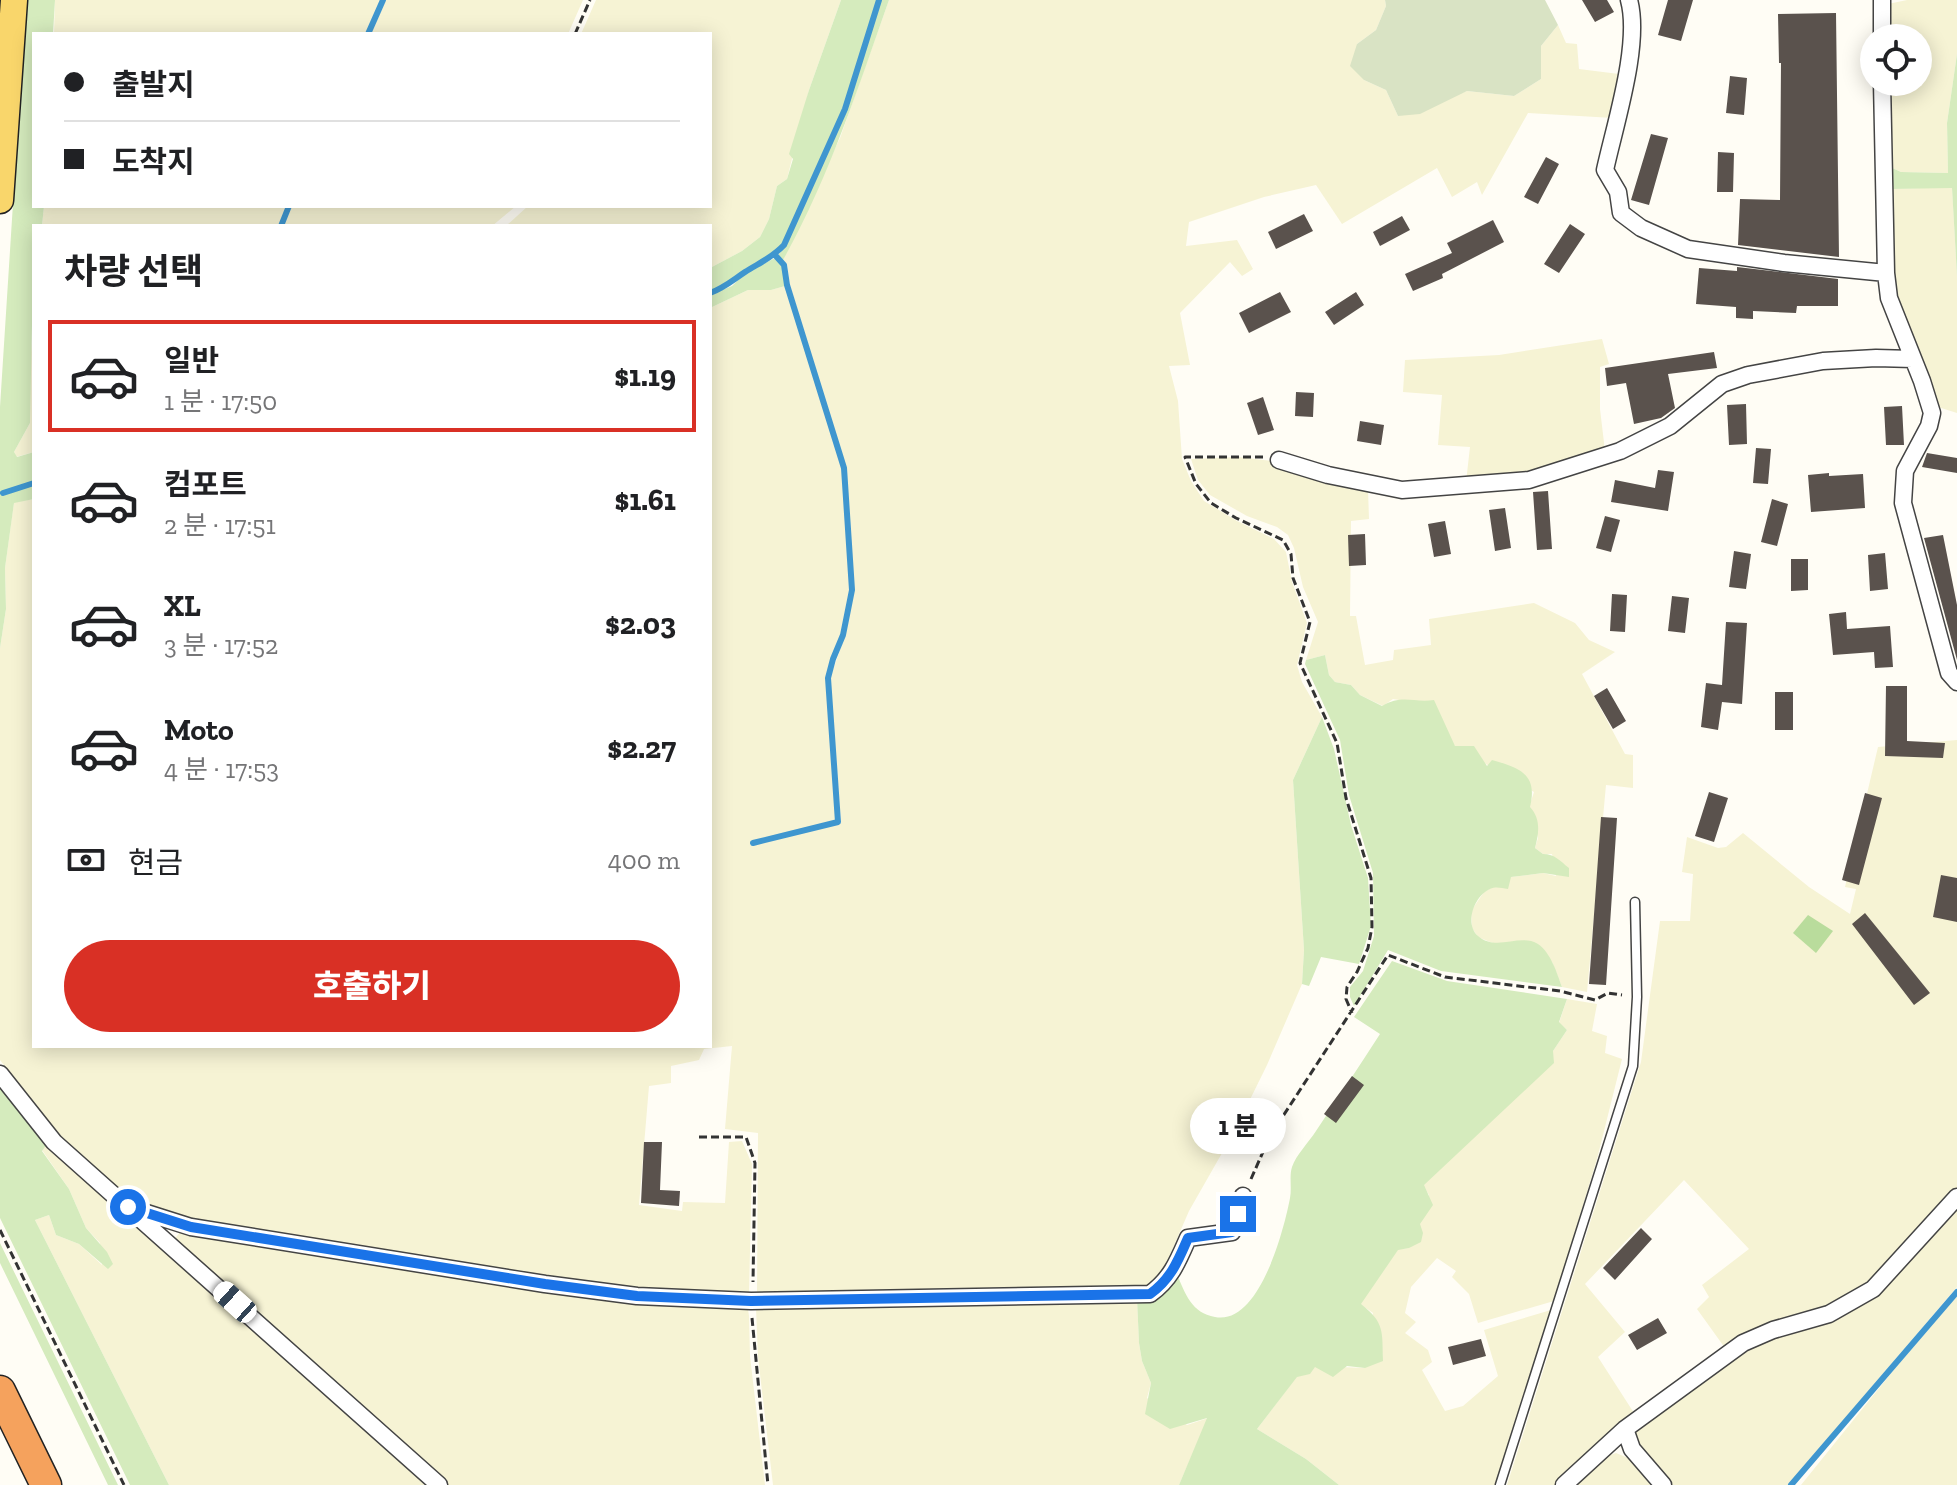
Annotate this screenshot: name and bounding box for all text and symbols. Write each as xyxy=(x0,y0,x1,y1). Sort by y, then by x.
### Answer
map controls xyxy=(1860,24,1932,96)
button: locate xyxy=(1860,24,1932,96)
text: 출발지 xyxy=(112,67,195,103)
text: 도착지 xyxy=(112,144,195,180)
text: 차량 선택 xyxy=(64,250,203,293)
icon: car xyxy=(68,340,140,412)
text: 일반 xyxy=(164,343,219,379)
text: $1.19 xyxy=(614,358,676,394)
text: 1 분 · 17:50 xyxy=(164,385,277,417)
icon: car xyxy=(68,464,140,536)
text: 컴포트 xyxy=(164,467,247,503)
text: $1.61 xyxy=(615,482,676,518)
text: 2 분 · 17:51 xyxy=(164,509,276,541)
icon: car xyxy=(68,588,140,660)
text: XL xyxy=(164,588,201,624)
text: $2.03 xyxy=(605,606,676,642)
text: 3 분 · 17:52 xyxy=(164,629,278,661)
icon: car xyxy=(68,712,140,784)
text: Moto xyxy=(164,712,234,748)
text: $2.27 xyxy=(607,730,676,766)
text: 4 분 · 17:53 xyxy=(164,753,279,785)
icon: cash xyxy=(64,838,108,882)
text: 400 m xyxy=(608,844,680,876)
text: 현금 xyxy=(128,845,183,881)
button: 호출하기 xyxy=(64,940,680,1032)
callout: 1 분 xyxy=(1190,1098,1286,1154)
text: 1 분 xyxy=(1218,1110,1258,1142)
route start xyxy=(110,1189,146,1225)
route end xyxy=(1220,1196,1256,1232)
car xyxy=(209,1277,261,1327)

